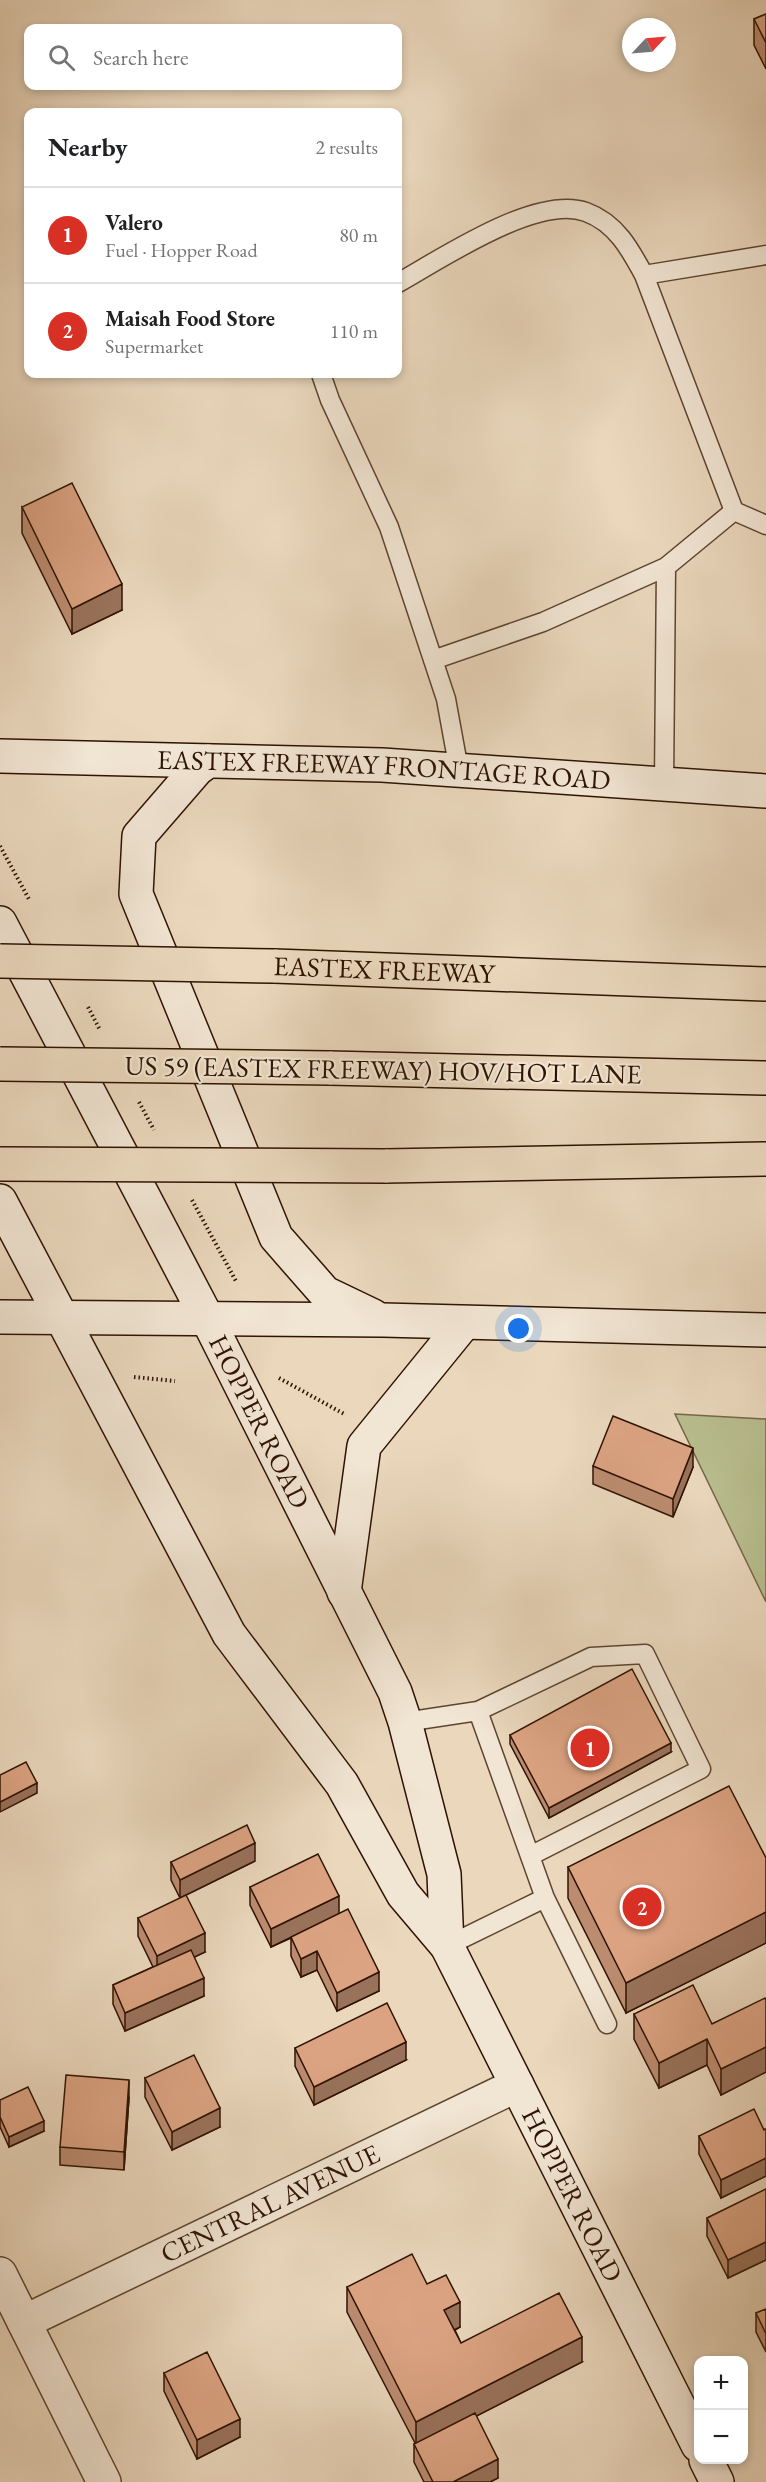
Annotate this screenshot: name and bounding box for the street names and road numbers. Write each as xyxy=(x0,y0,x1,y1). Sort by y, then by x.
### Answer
street label: EASTEX FREEWAY FRONTAGE ROAD xyxy=(157,742,612,797)
street label: EASTEX FREEWAY xyxy=(273,948,497,991)
street label: US 59 (EASTEX FREEWAY) HOV/HOT LANE xyxy=(124,1047,642,1092)
street label: HOPPER ROAD xyxy=(201,1329,318,1514)
street label: HOPPER ROAD xyxy=(514,2102,631,2287)
street label: CENTRAL AVENUE xyxy=(155,2136,385,2271)

